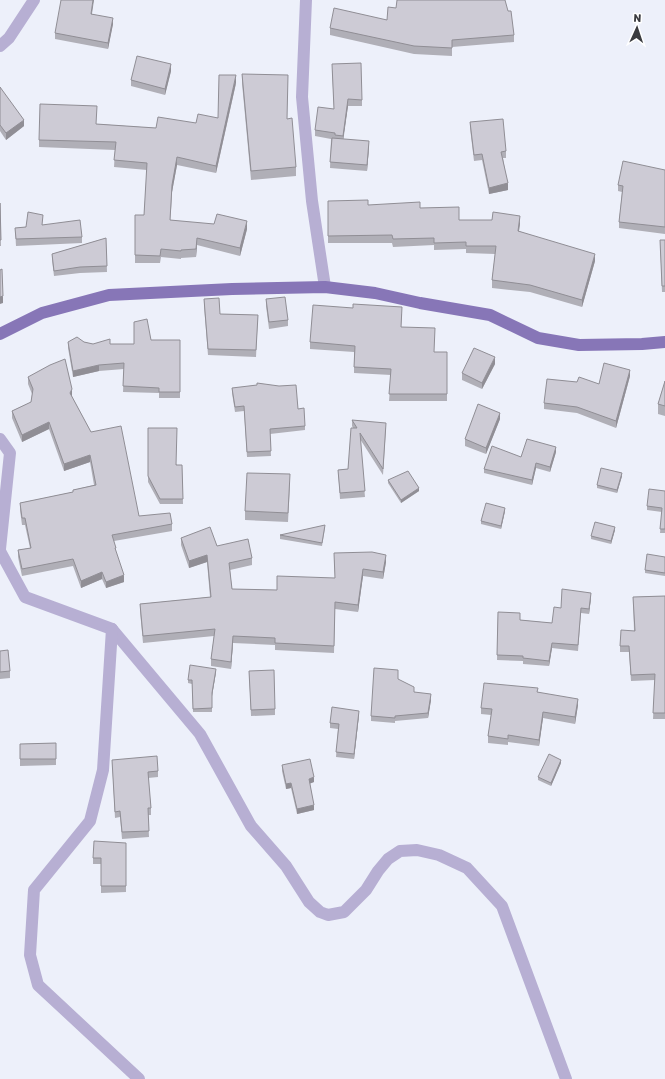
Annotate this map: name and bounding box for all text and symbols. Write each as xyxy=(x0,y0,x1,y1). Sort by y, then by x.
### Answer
north arrow xyxy=(617,8,657,48)
text: N xyxy=(633,12,642,25)

